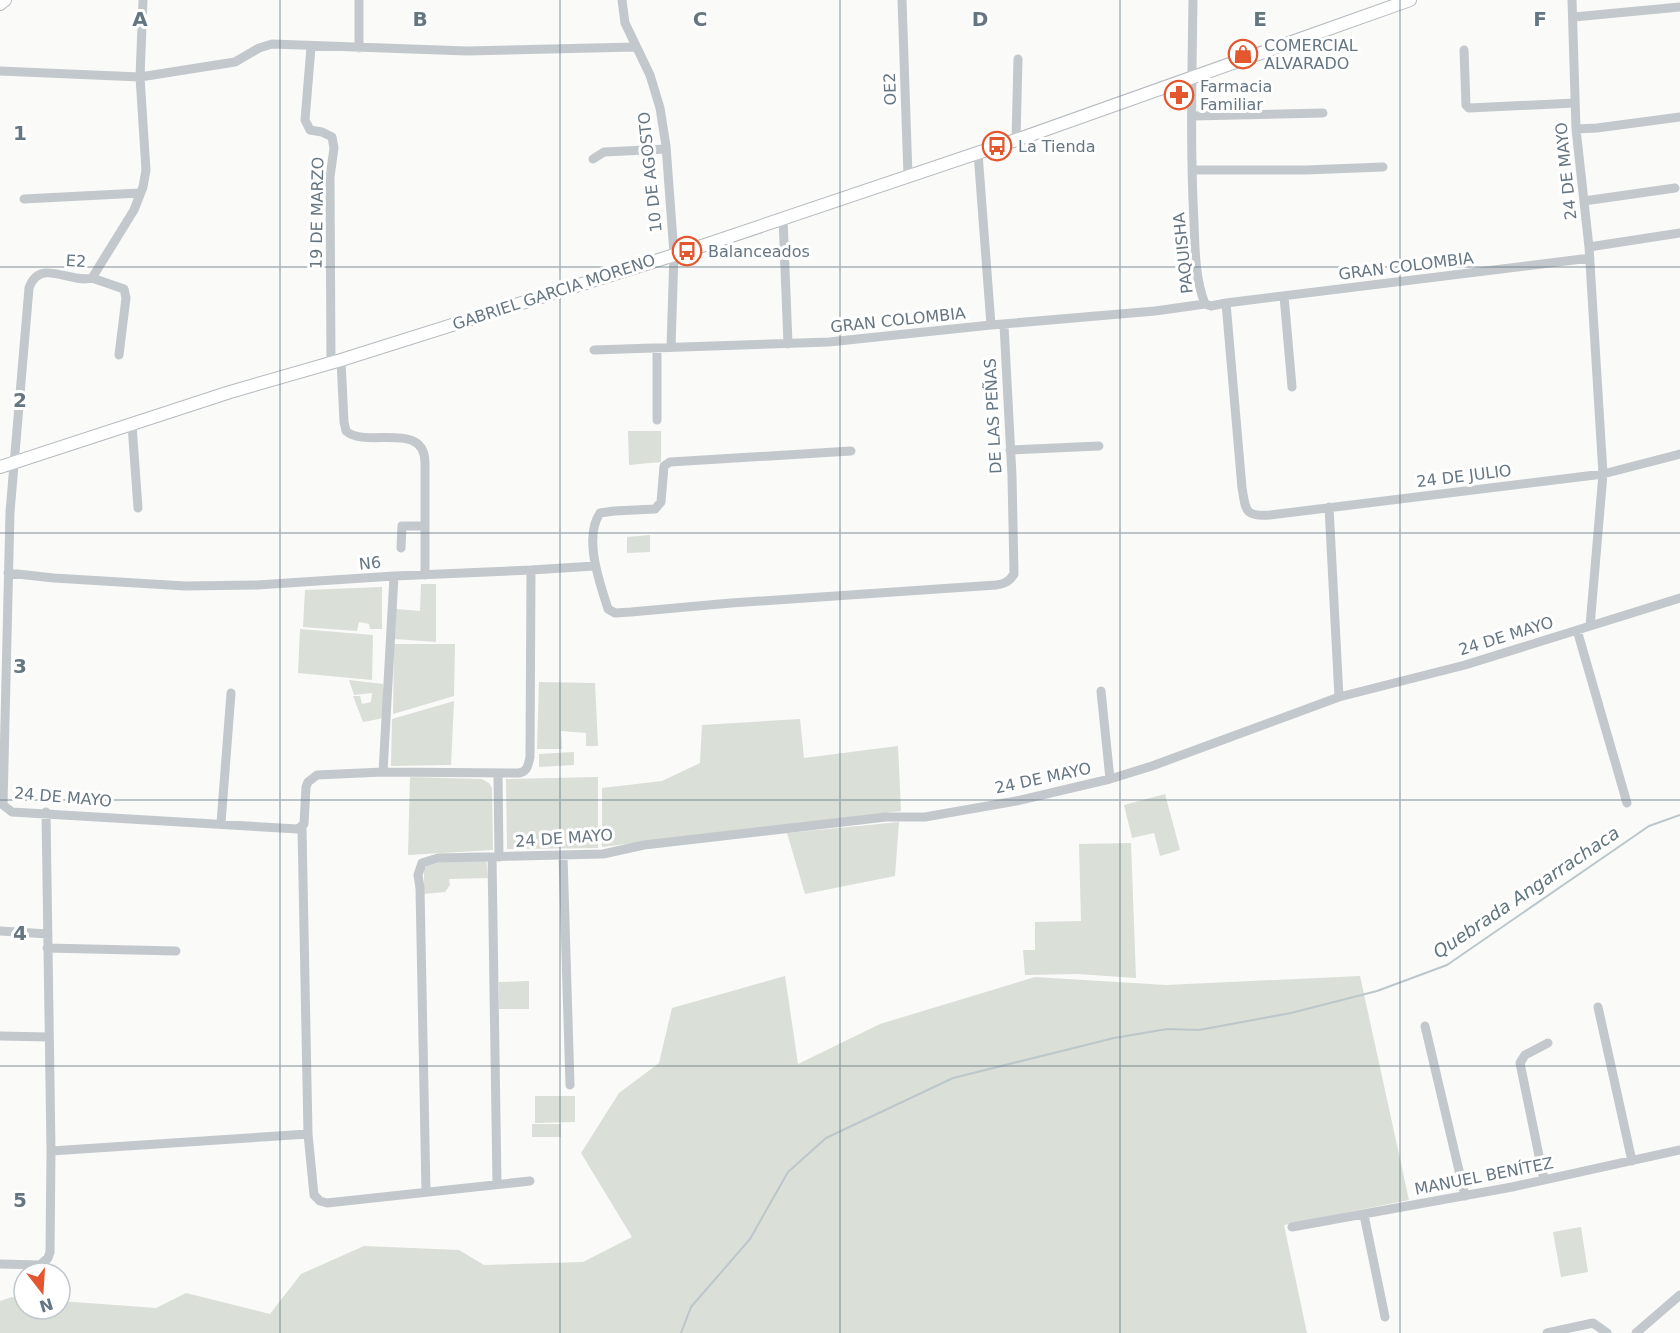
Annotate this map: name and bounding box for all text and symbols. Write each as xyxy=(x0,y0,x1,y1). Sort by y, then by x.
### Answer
text: A xyxy=(132,7,148,31)
text: B xyxy=(412,7,428,31)
text: C xyxy=(693,7,707,31)
text: D xyxy=(972,7,988,31)
text: E xyxy=(1253,7,1267,31)
text: F xyxy=(1533,7,1547,31)
place label: COMERCIAL ALVARADO xyxy=(1264,36,1358,73)
shop icon: COMERCIAL ALVARADO xyxy=(1227,38,1259,70)
street label: OE2 xyxy=(880,72,900,106)
place label: Farmacia Familiar xyxy=(1200,77,1272,114)
pharmacy icon: Farmacia Familiar xyxy=(1163,79,1195,111)
street label: 10 DE AGOSTO xyxy=(634,111,666,233)
text: 1 xyxy=(13,121,27,145)
street label: 24 DE MAYO xyxy=(1551,121,1581,221)
bus stop icon: La Tienda xyxy=(981,130,1013,162)
place label: La Tienda xyxy=(1018,137,1095,156)
street label: 19 DE MARZO xyxy=(307,157,327,269)
street label: PAQUISHA xyxy=(1169,211,1197,294)
bus stop icon: Balanceados xyxy=(671,235,703,267)
place label: Balanceados xyxy=(708,242,810,261)
street label: GRAN COLOMBIA xyxy=(1337,248,1475,284)
street label: GABRIEL GARCIA MORENO xyxy=(450,250,658,334)
street label: E2 xyxy=(65,251,87,271)
street label: GRAN COLOMBIA xyxy=(829,303,967,337)
street label: DE LAS PEÑAS xyxy=(980,358,1006,474)
text: 2 xyxy=(13,388,27,412)
street label: 24 DE JULIO xyxy=(1415,461,1513,491)
street label: N6 xyxy=(358,552,382,574)
street label: 24 DE MAYO xyxy=(1456,613,1556,659)
text: 3 xyxy=(13,654,27,678)
street label: 24 DE MAYO xyxy=(993,759,1093,797)
street label: 24 DE MAYO xyxy=(13,783,113,811)
water label: Quebrada Angarrachaca xyxy=(1429,822,1623,962)
street label: 24 DE MAYO xyxy=(514,825,614,851)
text: 4 xyxy=(13,921,27,945)
street label: MANUEL BENÍTEZ xyxy=(1413,1153,1555,1199)
text: 5 xyxy=(13,1188,27,1212)
north arrow xyxy=(12,1261,72,1321)
text: N xyxy=(37,1294,55,1316)

